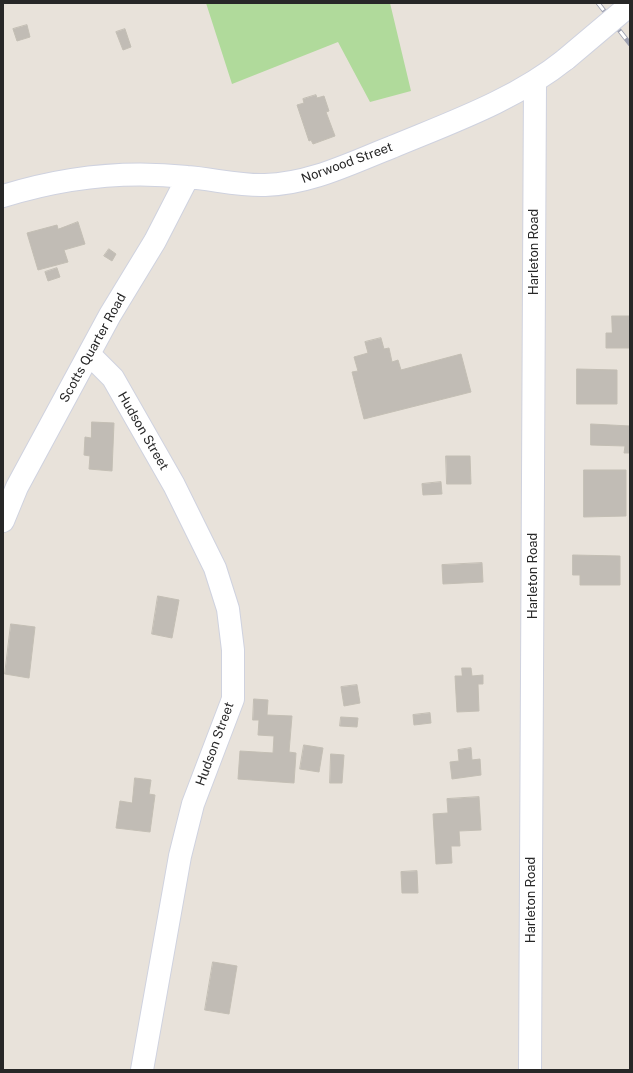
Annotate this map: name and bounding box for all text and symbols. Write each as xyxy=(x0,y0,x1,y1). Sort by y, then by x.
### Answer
street label: Norwood Street xyxy=(299,139,395,187)
street label: Harleton Road xyxy=(526,209,542,295)
street label: Scotts Quarter Road xyxy=(56,291,130,405)
street label: Hudson Street xyxy=(114,389,172,473)
street label: Harleton Road xyxy=(525,533,541,619)
street label: Hudson Street xyxy=(193,700,237,788)
street label: Harleton Road xyxy=(523,857,539,943)

